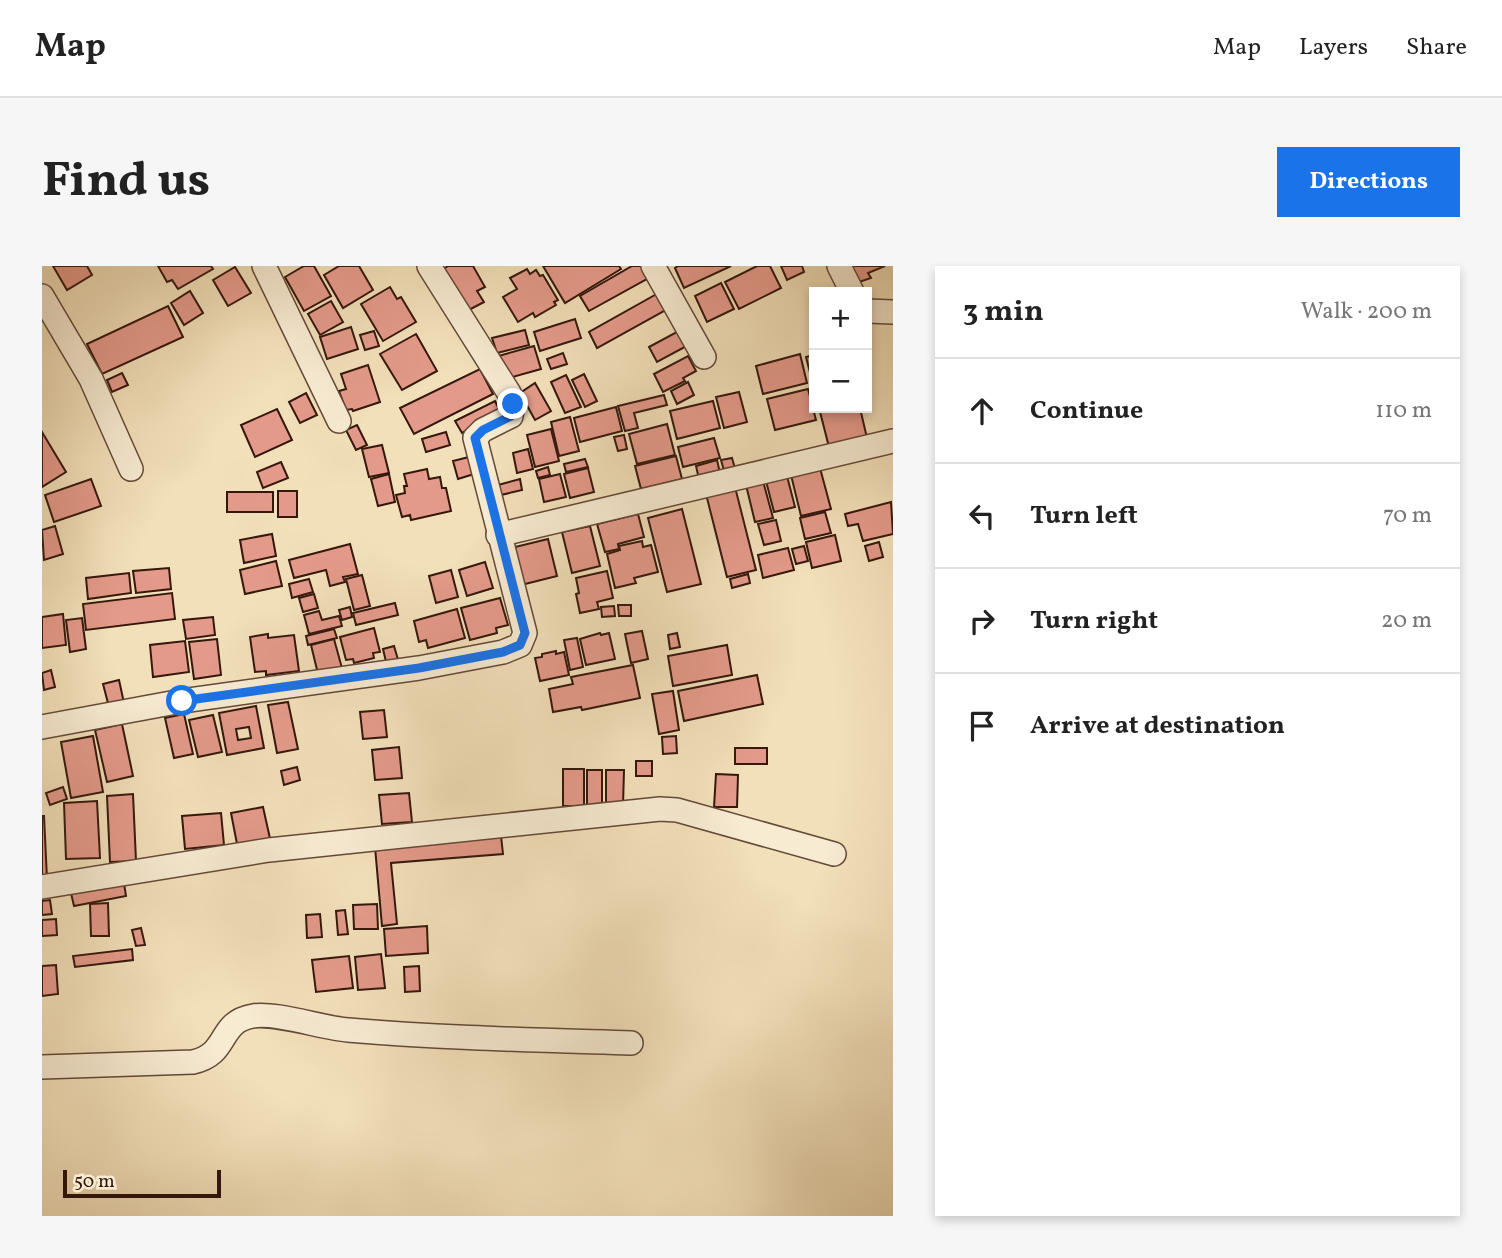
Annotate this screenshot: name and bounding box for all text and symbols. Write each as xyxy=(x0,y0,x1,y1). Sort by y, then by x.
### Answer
text: Map xyxy=(35,25,106,71)
text: Map xyxy=(1213,31,1261,65)
text: Layers xyxy=(1299,31,1368,65)
text: Share xyxy=(1406,31,1467,65)
button: Directions xyxy=(1277,147,1460,217)
text: Find us xyxy=(42,148,210,217)
map controls xyxy=(809,287,872,413)
button: + xyxy=(809,287,872,350)
text: 3 min xyxy=(963,291,1044,333)
text: Walk · 200 m xyxy=(1301,296,1432,328)
button: − xyxy=(809,350,872,413)
route end xyxy=(497,388,528,419)
icon: ahead xyxy=(963,392,1001,430)
text: Continue xyxy=(1030,393,1143,429)
text: 110 m xyxy=(1375,395,1432,427)
icon: left xyxy=(963,497,1001,535)
text: Turn left xyxy=(1030,498,1138,534)
text: 70 m xyxy=(1383,500,1432,532)
icon: right xyxy=(963,602,1001,640)
text: Turn right xyxy=(1030,603,1158,639)
text: 20 m xyxy=(1381,605,1432,637)
route start xyxy=(166,685,197,716)
icon: arrive xyxy=(963,707,1001,745)
text: Arrive at destination xyxy=(1030,708,1285,744)
scale bar xyxy=(63,1167,220,1199)
text: 50 m xyxy=(74,1169,115,1195)

